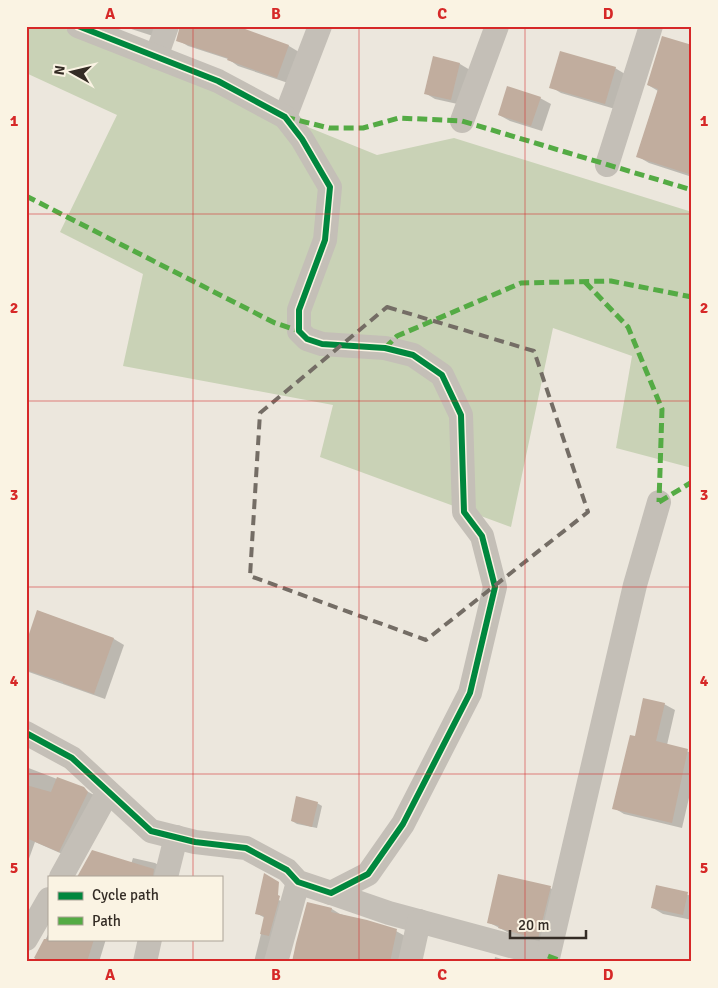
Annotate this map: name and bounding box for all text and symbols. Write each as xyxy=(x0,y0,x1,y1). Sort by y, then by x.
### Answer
text: A xyxy=(105,4,116,24)
text: B xyxy=(271,4,281,24)
text: C xyxy=(437,4,447,24)
text: D xyxy=(603,4,614,24)
north arrow xyxy=(48,48,98,98)
text: N xyxy=(51,64,69,76)
text: 1 xyxy=(10,111,19,131)
text: 1 xyxy=(700,111,709,131)
text: 2 xyxy=(10,298,18,318)
text: 2 xyxy=(700,298,708,318)
text: 3 xyxy=(10,485,18,505)
text: 3 xyxy=(700,485,708,505)
text: 4 xyxy=(10,671,19,691)
text: 4 xyxy=(700,671,709,691)
text: 5 xyxy=(10,858,18,878)
text: 5 xyxy=(700,858,708,878)
legend xyxy=(48,876,222,940)
text: Cycle path xyxy=(92,886,159,904)
scale bar xyxy=(510,908,587,940)
text: Path xyxy=(92,912,121,930)
text: 20 m xyxy=(518,916,549,934)
text: A xyxy=(105,965,116,985)
text: B xyxy=(271,965,281,985)
text: C xyxy=(437,965,447,985)
text: D xyxy=(603,965,614,985)

